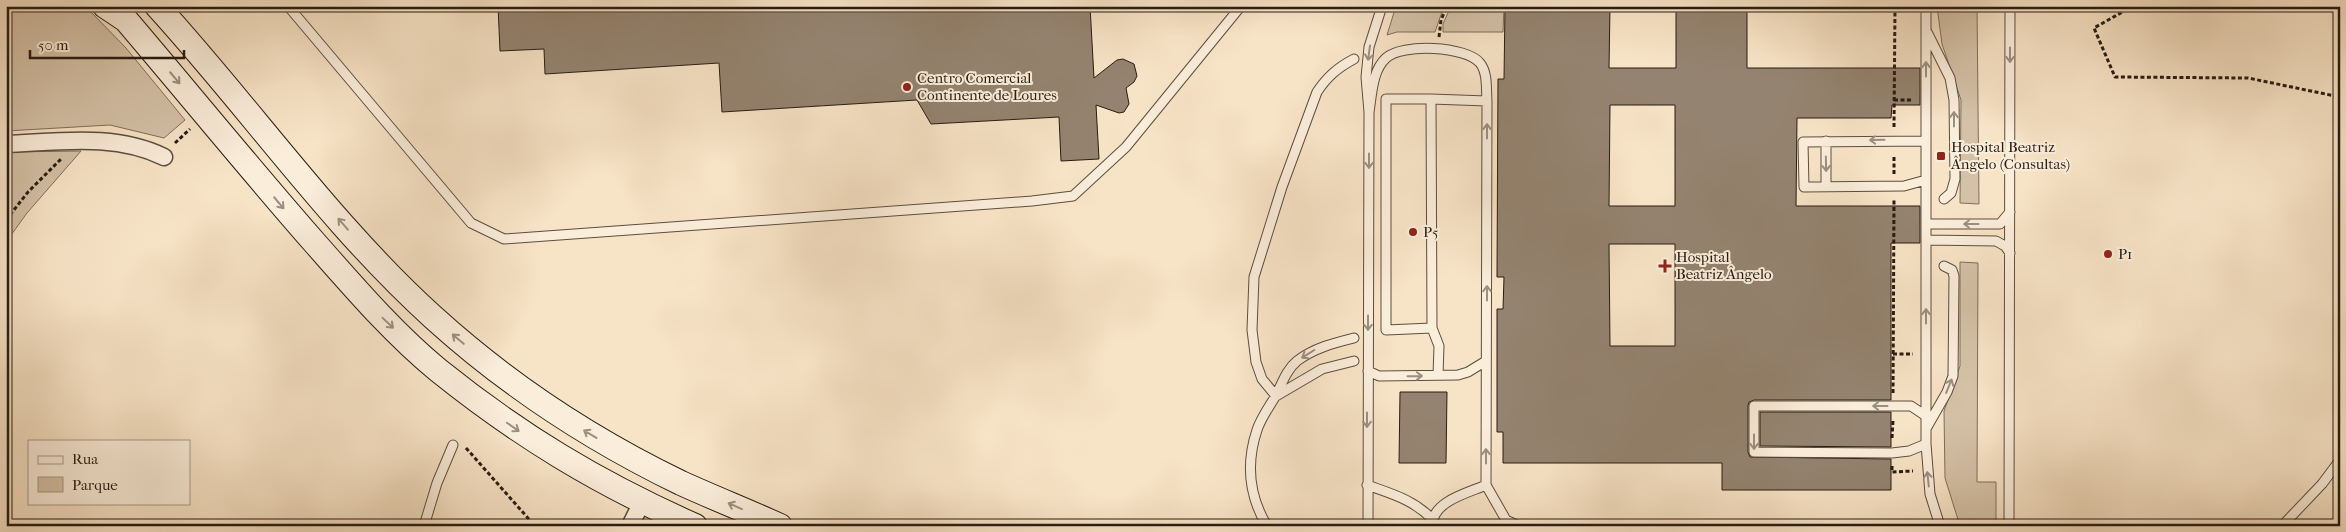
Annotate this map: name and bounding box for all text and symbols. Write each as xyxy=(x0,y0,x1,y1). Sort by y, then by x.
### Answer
scale bar xyxy=(30,28,184,60)
text: 50 m xyxy=(38,36,69,54)
one-way arrow xyxy=(1363,45,1373,61)
one-way arrow xyxy=(2005,46,2015,63)
one-way arrow xyxy=(1921,62,1931,78)
place label: Centro Comercial Continente de Loures xyxy=(917,69,1057,104)
one-way arrow xyxy=(169,71,180,84)
marker: Centro Comercial Continente de Loures xyxy=(901,81,913,93)
one-way arrow xyxy=(1949,112,1959,128)
one-way arrow xyxy=(1482,123,1492,139)
one-way arrow xyxy=(1869,136,1885,145)
place label: Hospital Beatriz Ângelo (Consultas) xyxy=(1950,138,2070,173)
marker: Hospital Beatriz Ângelo (Consultas) xyxy=(1935,150,1947,162)
one-way arrow xyxy=(1364,152,1374,169)
one-way arrow xyxy=(1821,156,1831,172)
one-way arrow xyxy=(274,196,285,209)
one-way arrow xyxy=(338,218,349,231)
one-way arrow xyxy=(1963,219,1980,229)
place label: P5 xyxy=(1423,223,1439,241)
marker: P5 xyxy=(1407,226,1419,238)
place label: P1 xyxy=(2118,245,2132,263)
place label: Hospital Beatriz Ângelo xyxy=(1676,248,1772,283)
marker: P1 xyxy=(2102,248,2114,260)
marker: Hospital Beatriz Ângelo xyxy=(1658,259,1672,273)
one-way arrow xyxy=(1482,285,1492,302)
one-way arrow xyxy=(1921,309,1931,325)
one-way arrow xyxy=(1363,315,1373,331)
one-way arrow xyxy=(382,317,395,329)
one-way arrow xyxy=(452,333,465,344)
one-way arrow xyxy=(1302,350,1316,360)
one-way arrow xyxy=(1407,371,1423,380)
one-way arrow xyxy=(1944,379,1954,394)
one-way arrow xyxy=(1872,401,1888,411)
one-way arrow xyxy=(1362,412,1372,428)
one-way arrow xyxy=(506,422,520,432)
one-way arrow xyxy=(584,428,598,438)
one-way arrow xyxy=(1749,434,1759,450)
legend xyxy=(28,440,190,504)
one-way arrow xyxy=(1481,448,1491,464)
text: Rua xyxy=(72,450,99,468)
one-way arrow xyxy=(1923,471,1933,487)
text: Parque xyxy=(72,476,118,494)
one-way arrow xyxy=(728,501,743,511)

